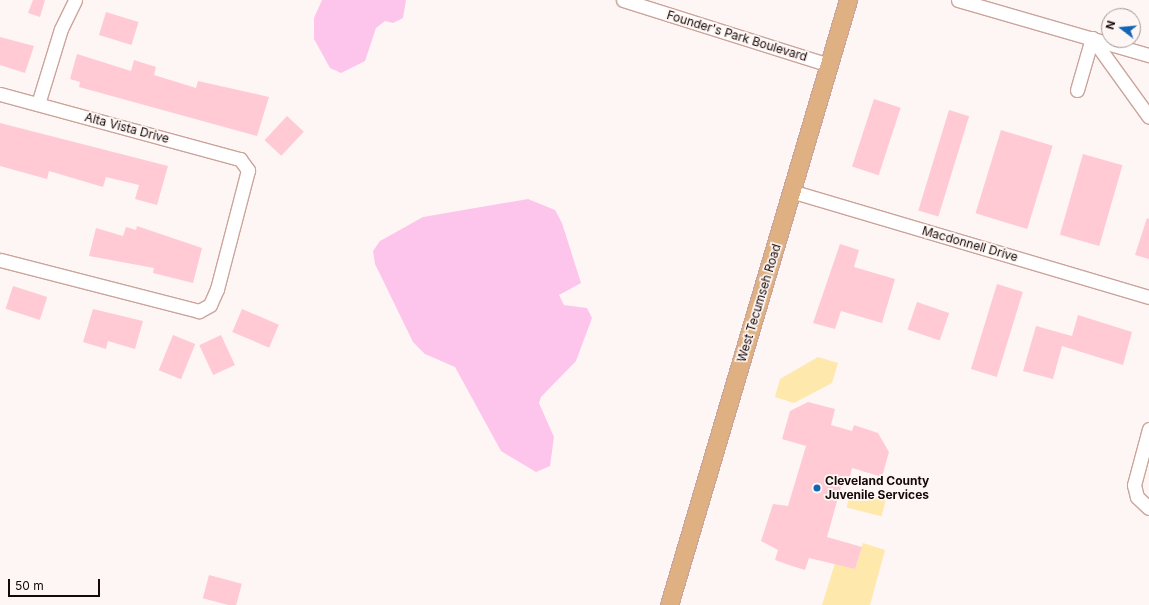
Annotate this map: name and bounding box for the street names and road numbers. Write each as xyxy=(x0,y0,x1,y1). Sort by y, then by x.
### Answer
street label: Founder's Park Boulevard xyxy=(665,8,809,64)
street label: Alta Vista Drive xyxy=(83,110,171,146)
street label: Macdonnell Drive xyxy=(920,223,1020,265)
street label: West Tecumseh Road xyxy=(734,242,784,364)

